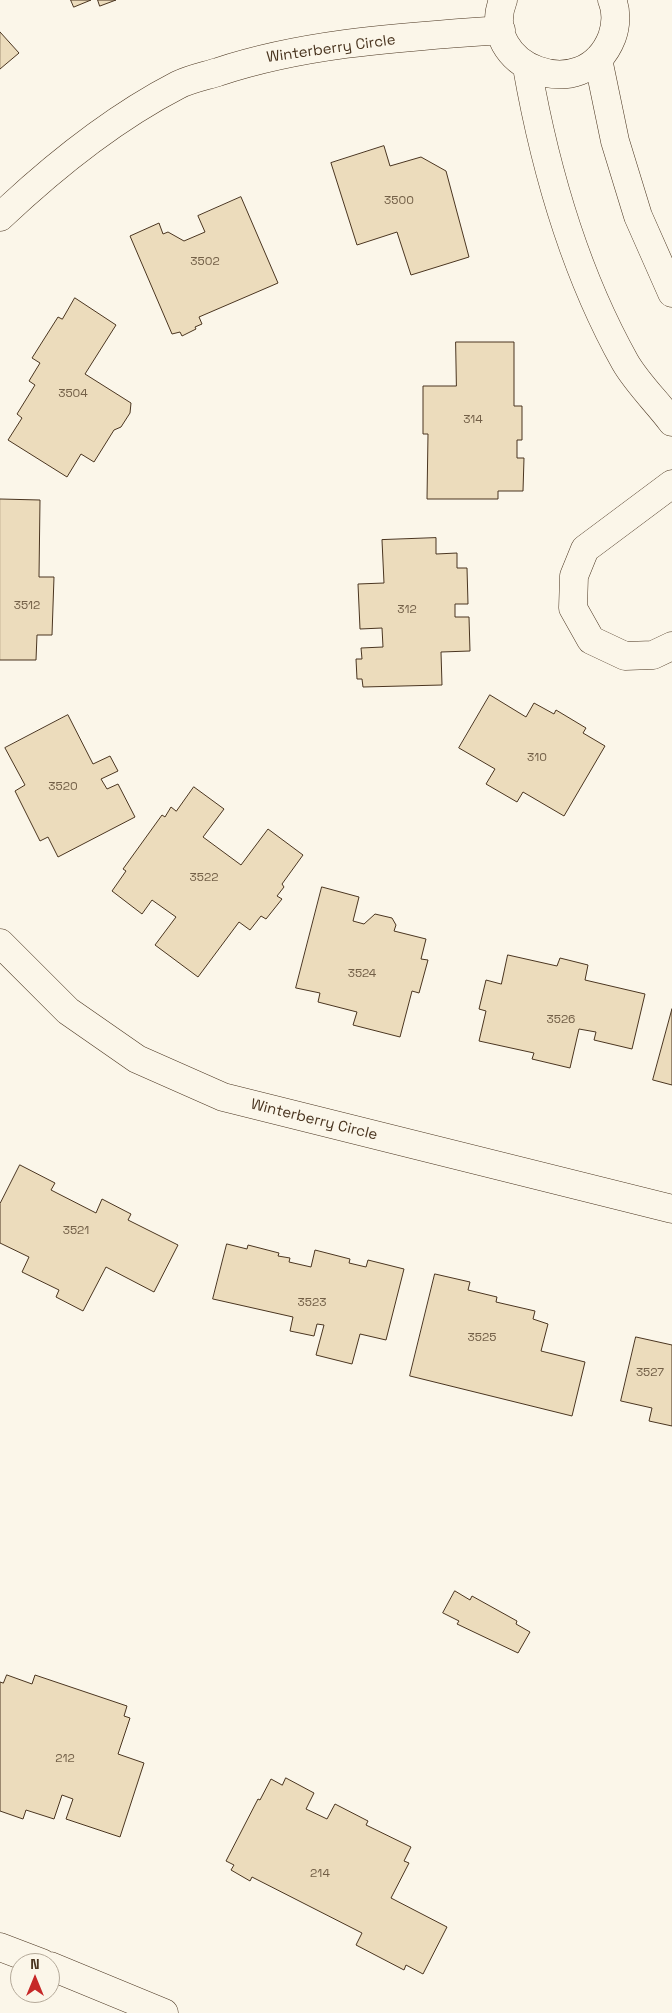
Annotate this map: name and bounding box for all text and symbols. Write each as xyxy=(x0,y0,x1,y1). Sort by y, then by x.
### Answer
street label: Winterberry Circle xyxy=(265,31,397,67)
house number: 3500 xyxy=(384,194,414,208)
house number: 3502 xyxy=(190,255,220,269)
house number: 3504 xyxy=(58,387,88,401)
house number: 314 xyxy=(463,413,483,427)
house number: 3512 xyxy=(14,599,40,613)
house number: 312 xyxy=(397,603,417,617)
house number: 310 xyxy=(527,751,547,765)
house number: 3520 xyxy=(48,780,78,794)
house number: 3522 xyxy=(190,871,218,885)
house number: 3524 xyxy=(348,967,376,981)
house number: 3526 xyxy=(547,1013,575,1027)
street label: Winterberry Circle xyxy=(249,1096,379,1144)
house number: 3521 xyxy=(63,1224,89,1238)
house number: 3523 xyxy=(298,1296,326,1310)
house number: 3525 xyxy=(468,1331,496,1345)
house number: 3527 xyxy=(636,1366,664,1380)
house number: 212 xyxy=(55,1752,75,1766)
house number: 214 xyxy=(310,1867,330,1881)
north arrow xyxy=(10,1953,60,2003)
text: N xyxy=(30,1955,40,1973)

